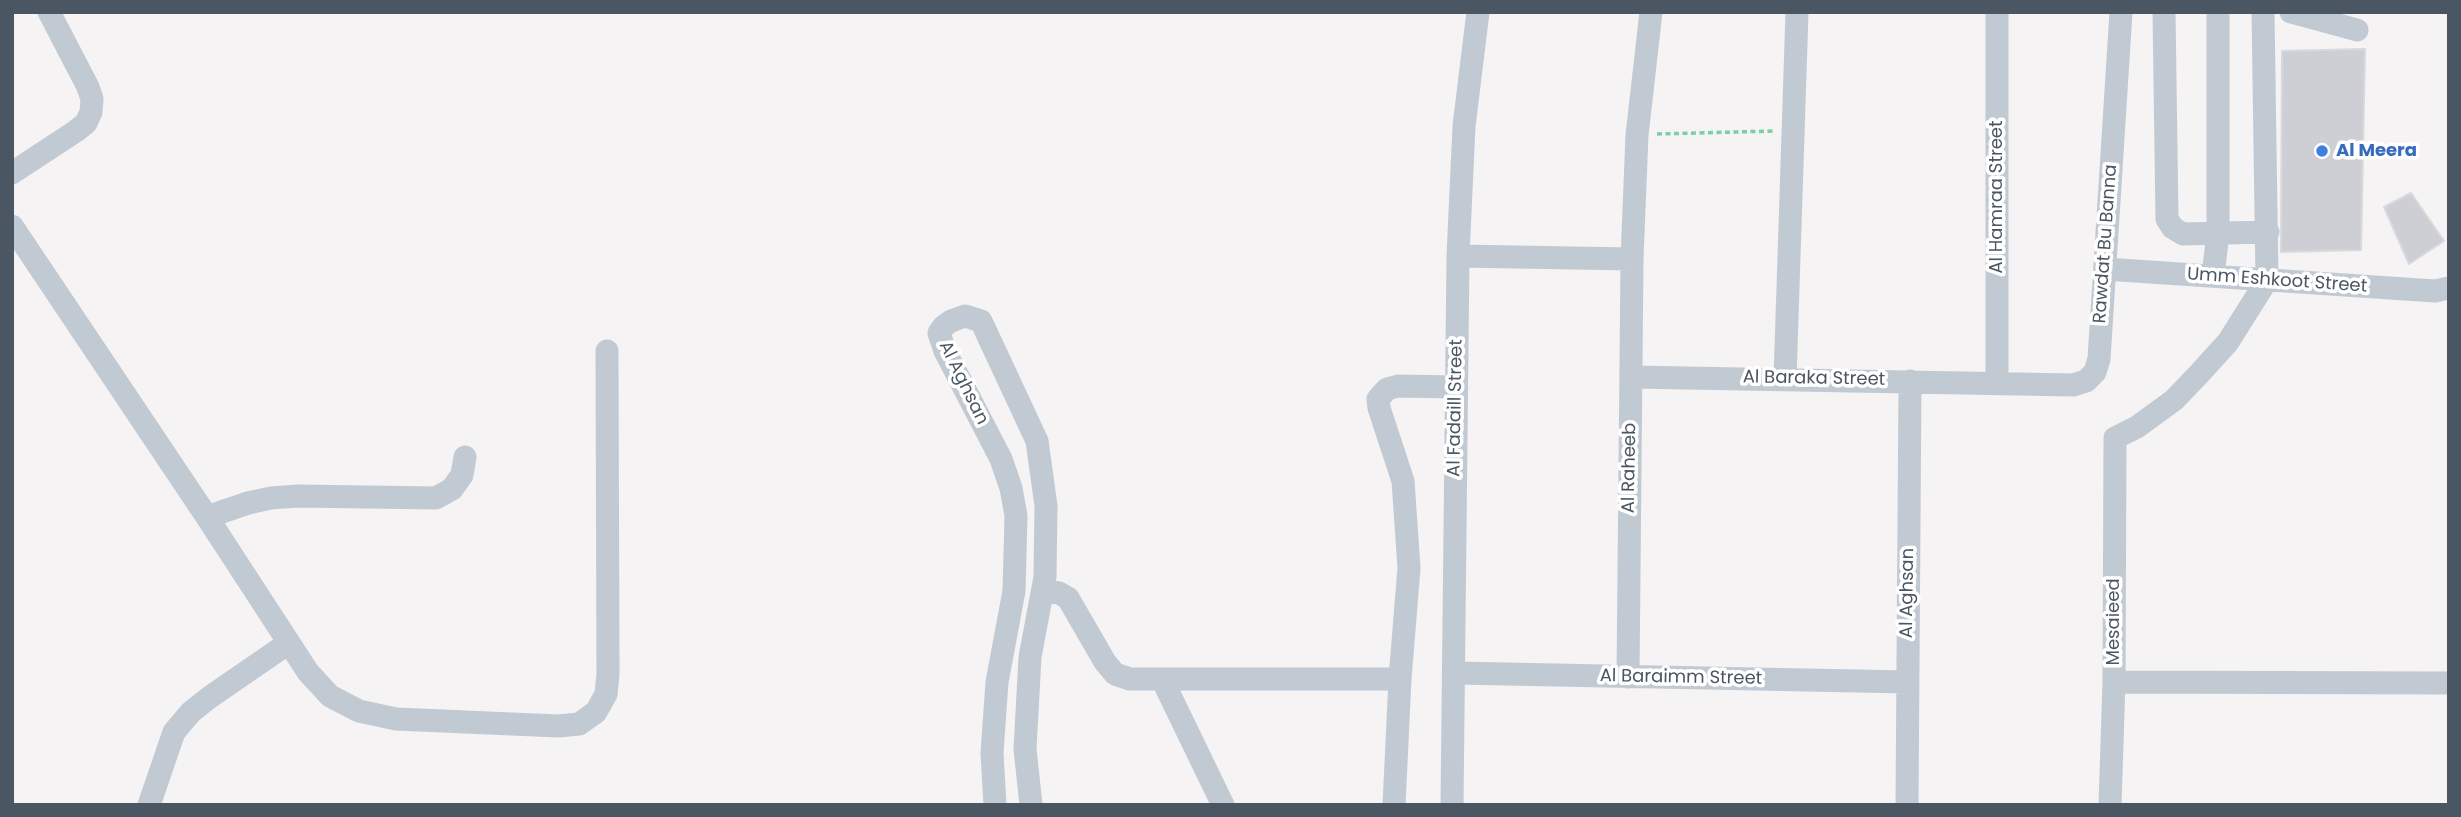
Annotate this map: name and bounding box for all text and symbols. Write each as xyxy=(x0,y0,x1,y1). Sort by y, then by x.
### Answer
street label: Al Hamraa Street xyxy=(1986,120,2008,274)
place label: Al Meera xyxy=(2336,140,2417,162)
marker: Al Meera xyxy=(2314,143,2330,159)
street label: Rawdat Bu Banna xyxy=(2090,164,2122,324)
street label: Umm Eshkoot Street xyxy=(2186,264,2368,298)
street label: Al Aghsan xyxy=(934,338,992,428)
street label: Al Fadaill Street xyxy=(1444,339,1468,477)
street label: Al Baraka Street xyxy=(1743,367,1885,391)
street label: Al Raheeb xyxy=(1618,423,1642,513)
street label: Al Aghsan xyxy=(1896,548,1920,638)
street label: Mesaieed xyxy=(2103,578,2125,666)
street label: Al Baraimm Street xyxy=(1600,666,1762,690)

